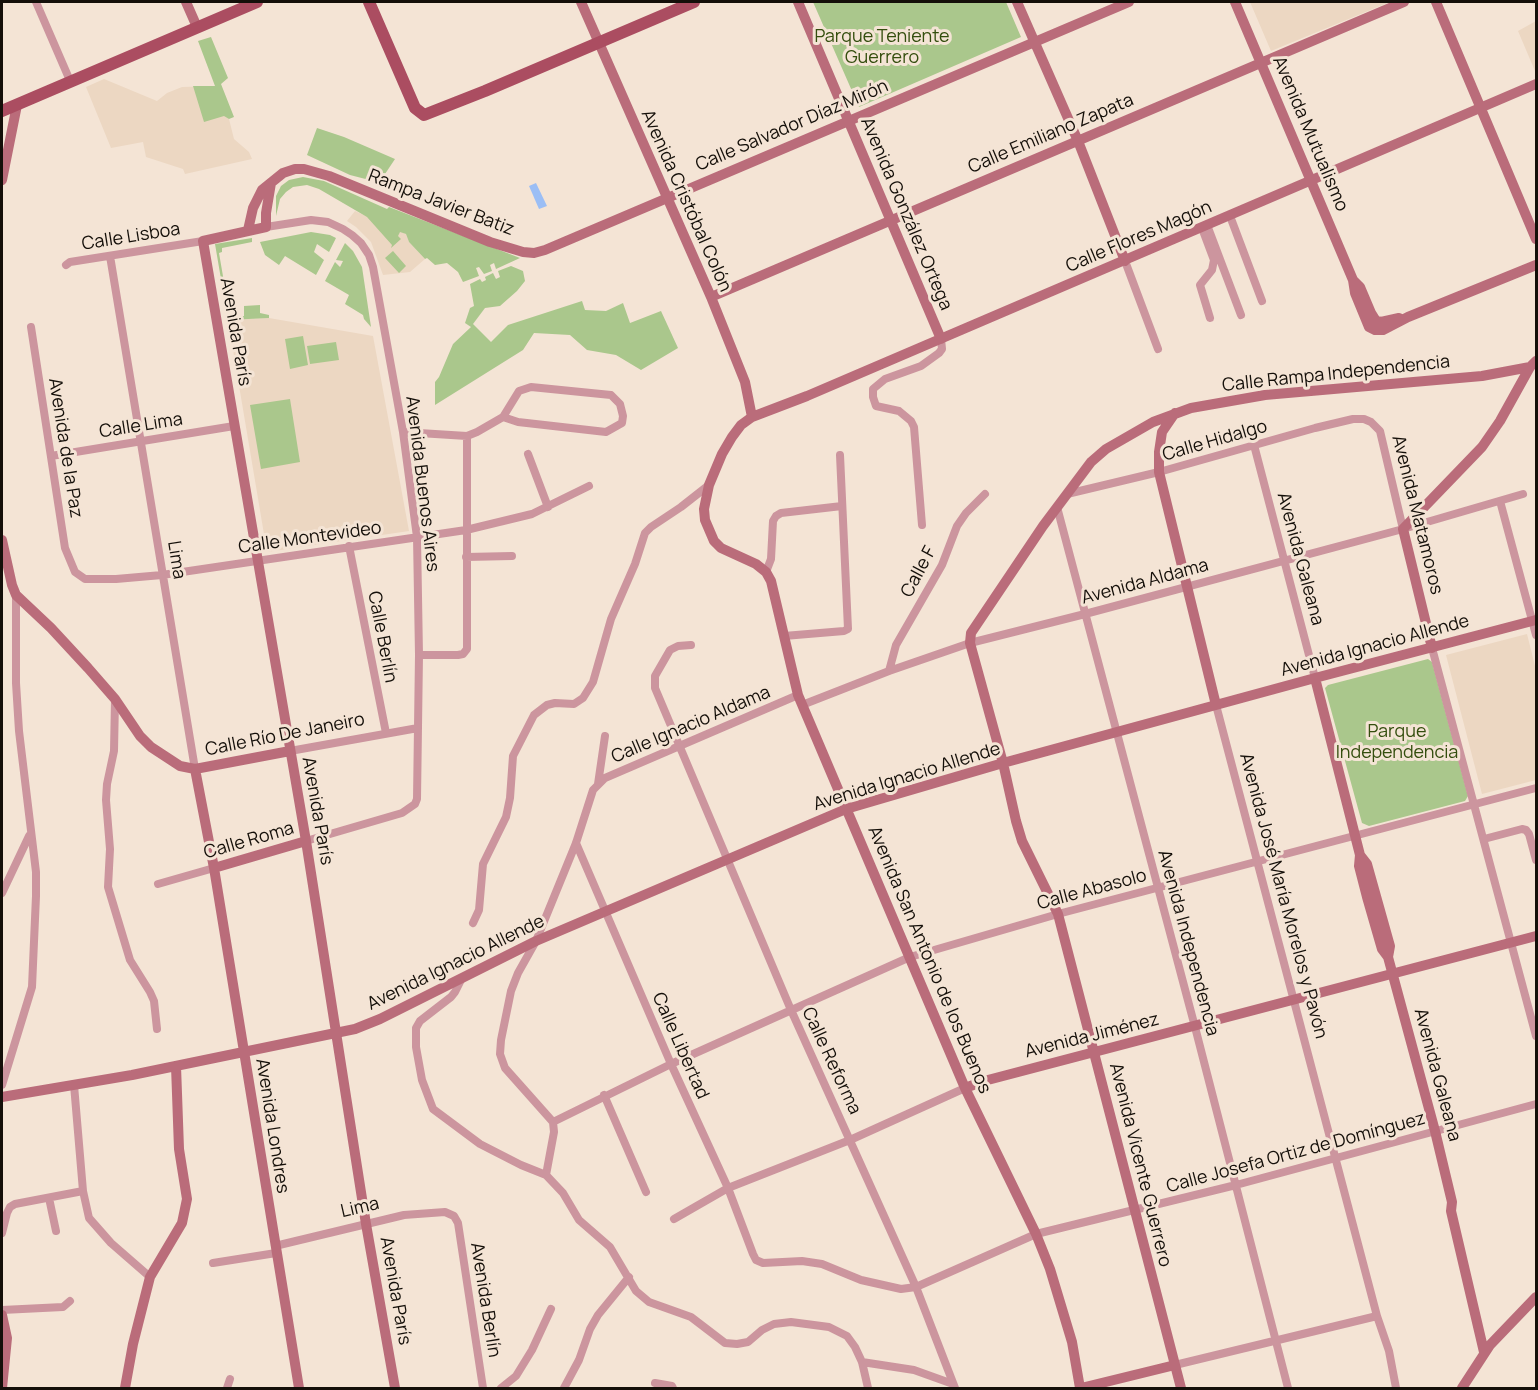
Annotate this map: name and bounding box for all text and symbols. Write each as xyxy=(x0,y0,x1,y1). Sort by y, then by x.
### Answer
park label: Parque Teniente Guerrero xyxy=(814,26,950,68)
street label: Avenida Mutualismo xyxy=(1268,53,1352,215)
street label: Calle Salvador Díaz Mirón xyxy=(692,76,892,176)
street label: Calle Emiliano Zapata xyxy=(965,89,1137,179)
street label: Avenida Cristóbal Colón xyxy=(636,107,736,295)
street label: Avenida González Ortega xyxy=(856,114,956,314)
street label: Rampa Javier Batiz xyxy=(365,165,517,241)
street label: Calle Flores Magón xyxy=(1063,197,1215,277)
street label: Calle Lisboa xyxy=(80,219,182,255)
street label: Avenida París xyxy=(215,276,255,388)
street label: Calle Rampa Independencia xyxy=(1221,351,1451,397)
street label: Avenida de la Paz xyxy=(43,376,87,520)
street label: Avenida Buenos Aires xyxy=(400,395,444,573)
street label: Calle Lima xyxy=(98,409,184,443)
street label: Calle Hidalgo xyxy=(1160,416,1270,466)
street label: Avenida Matamoros xyxy=(1387,433,1447,597)
street label: Avenida Galeana xyxy=(1272,490,1328,628)
street label: Calle Montevideo xyxy=(237,517,383,559)
street label: Lima xyxy=(162,539,190,581)
street label: Calle F xyxy=(897,543,941,601)
street label: Avenida Aldama xyxy=(1079,555,1211,609)
street label: Calle Berlín xyxy=(363,590,401,684)
street label: Avenida Ignacio Allende xyxy=(1278,610,1472,682)
street label: Calle Ignacio Aldama xyxy=(608,682,774,768)
street label: Calle Río De Janeiro xyxy=(203,709,367,761)
park label: Parque Independencia xyxy=(1336,721,1458,764)
street label: Avenida Ignacio Allende xyxy=(811,738,1003,816)
street label: Avenida José María Morelos y Pavón xyxy=(1234,751,1332,1041)
street label: Avenida París xyxy=(297,755,337,867)
street label: Calle Roma xyxy=(201,818,297,864)
street label: Avenida San Antonio de los Buenos xyxy=(863,823,995,1097)
street label: Avenida Independencia xyxy=(1153,848,1223,1038)
street label: Calle Abasolo xyxy=(1035,865,1149,915)
street label: Avenida Ignacio Allende xyxy=(364,911,548,1015)
street label: Calle Libertad xyxy=(647,989,713,1103)
street label: Calle Reforma xyxy=(797,1004,865,1118)
street label: Avenida Galeana xyxy=(1409,1006,1465,1144)
street label: Avenida Jiménez xyxy=(1023,1009,1161,1063)
street label: Avenida Londres xyxy=(251,1057,293,1195)
street label: Avenida Vicente Guerrero xyxy=(1104,1061,1176,1269)
street label: Calle Josefa Ortiz de Domínguez xyxy=(1164,1108,1428,1198)
street label: Lima xyxy=(339,1193,381,1223)
street label: Avenida París xyxy=(375,1235,415,1347)
street label: Avenida Berlín xyxy=(465,1241,505,1359)

